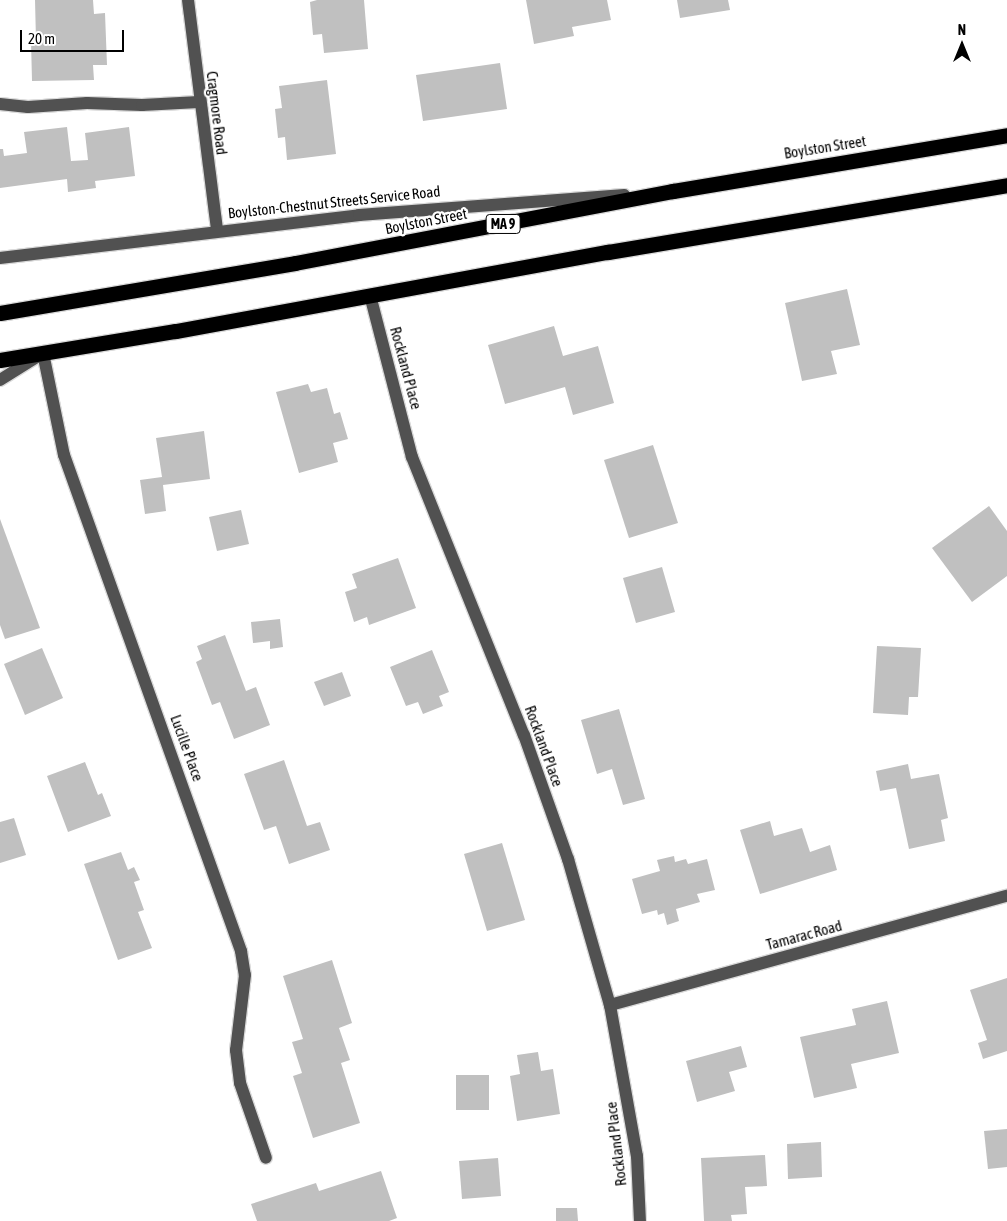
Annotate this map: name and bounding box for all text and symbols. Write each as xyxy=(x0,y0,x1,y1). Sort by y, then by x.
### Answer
scale bar xyxy=(22,20,126,52)
north arrow xyxy=(937,20,987,70)
text: N xyxy=(958,22,966,38)
text: 20 m xyxy=(28,30,55,47)
street label: Cragmore Road xyxy=(203,70,231,156)
street label: Boylston Street xyxy=(783,132,867,162)
street label: Boylston-Chestnut Streets Service Road xyxy=(227,182,441,222)
street label: Boylston Street xyxy=(384,204,468,238)
road number: MA 9 xyxy=(486,212,520,235)
street label: Rockland Place xyxy=(386,325,426,411)
street label: Rockland Place xyxy=(521,703,567,789)
street label: Lucille Place xyxy=(167,712,207,784)
street label: Tamarac Road xyxy=(764,916,844,954)
street label: Rockland Place xyxy=(602,1101,630,1187)

